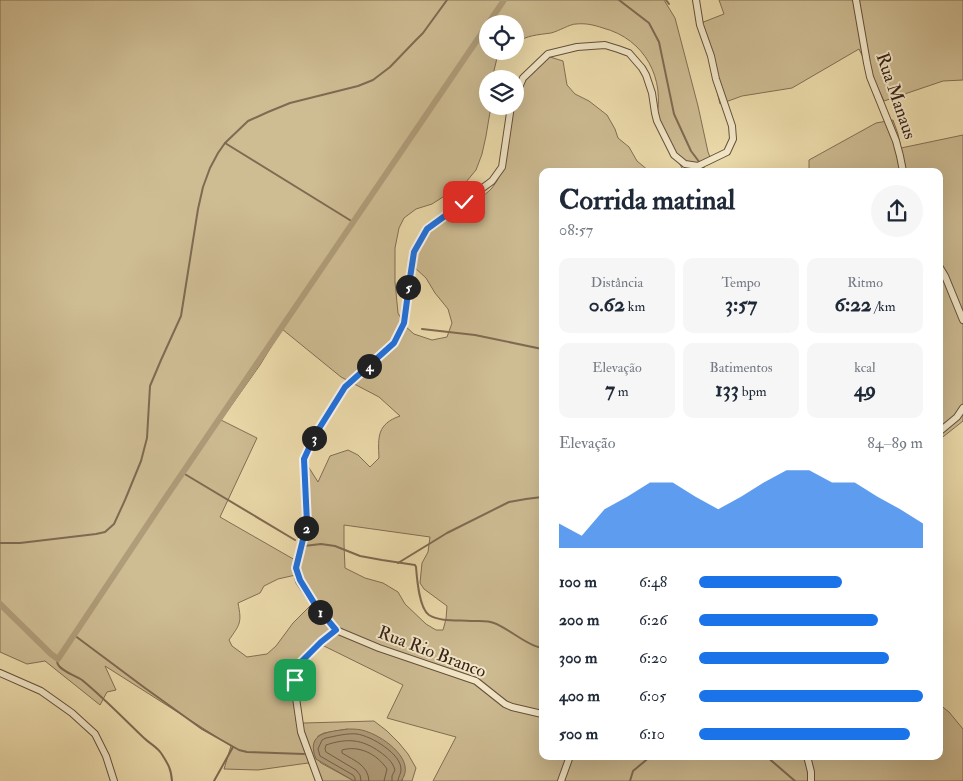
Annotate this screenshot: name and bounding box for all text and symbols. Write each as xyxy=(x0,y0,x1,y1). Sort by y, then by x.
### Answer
map controls xyxy=(479,15,524,115)
button: locate xyxy=(479,15,524,60)
street label: Rua Manaus xyxy=(870,50,922,142)
button: layers xyxy=(479,70,524,115)
pin xyxy=(443,181,485,223)
text: Corrida matinal xyxy=(559,183,735,218)
button: share xyxy=(871,185,923,237)
icon: check xyxy=(450,188,478,216)
text: 08:57 xyxy=(559,220,593,240)
pin: 5 xyxy=(396,274,420,300)
text: Distância xyxy=(591,274,643,291)
text: Tempo xyxy=(721,274,761,291)
text: Ritmo xyxy=(847,274,883,291)
text: 5 xyxy=(405,279,412,296)
text: 0.62 xyxy=(589,291,625,318)
text: 3:57 xyxy=(725,291,757,318)
text: 6:22 xyxy=(834,291,871,318)
text: km xyxy=(625,298,645,315)
text: /km xyxy=(871,298,896,315)
pin: 4 xyxy=(356,354,382,378)
text: 4 xyxy=(366,358,373,375)
text: Elevação xyxy=(592,359,642,376)
text: Batimentos xyxy=(709,359,773,376)
text: kcal xyxy=(854,359,876,376)
text: 7 xyxy=(605,376,615,403)
text: 133 xyxy=(715,376,739,403)
text: 49 xyxy=(854,376,876,403)
text: m xyxy=(615,383,629,400)
text: bpm xyxy=(739,383,767,400)
pin: 3 xyxy=(302,426,326,450)
text: 3 xyxy=(312,430,317,447)
text: Elevação xyxy=(559,433,615,453)
text: 84–89 m xyxy=(867,433,923,453)
pin: 2 xyxy=(294,516,318,540)
text: 2 xyxy=(303,520,310,537)
text: 100 m xyxy=(559,572,597,592)
text: 6:48 xyxy=(639,572,667,592)
pin: 1 xyxy=(308,600,332,624)
text: 1 xyxy=(318,604,323,621)
text: 200 m xyxy=(559,610,599,630)
text: 6:26 xyxy=(639,610,667,630)
street label: Rua Rio Branco xyxy=(375,621,490,683)
text: 300 m xyxy=(559,648,597,668)
text: 6:20 xyxy=(639,648,667,668)
pin xyxy=(274,659,316,701)
icon: arrive xyxy=(281,666,309,694)
text: 400 m xyxy=(559,686,600,706)
text: 6:05 xyxy=(639,686,666,706)
text: 500 m xyxy=(559,724,598,744)
text: 6:10 xyxy=(639,724,665,744)

